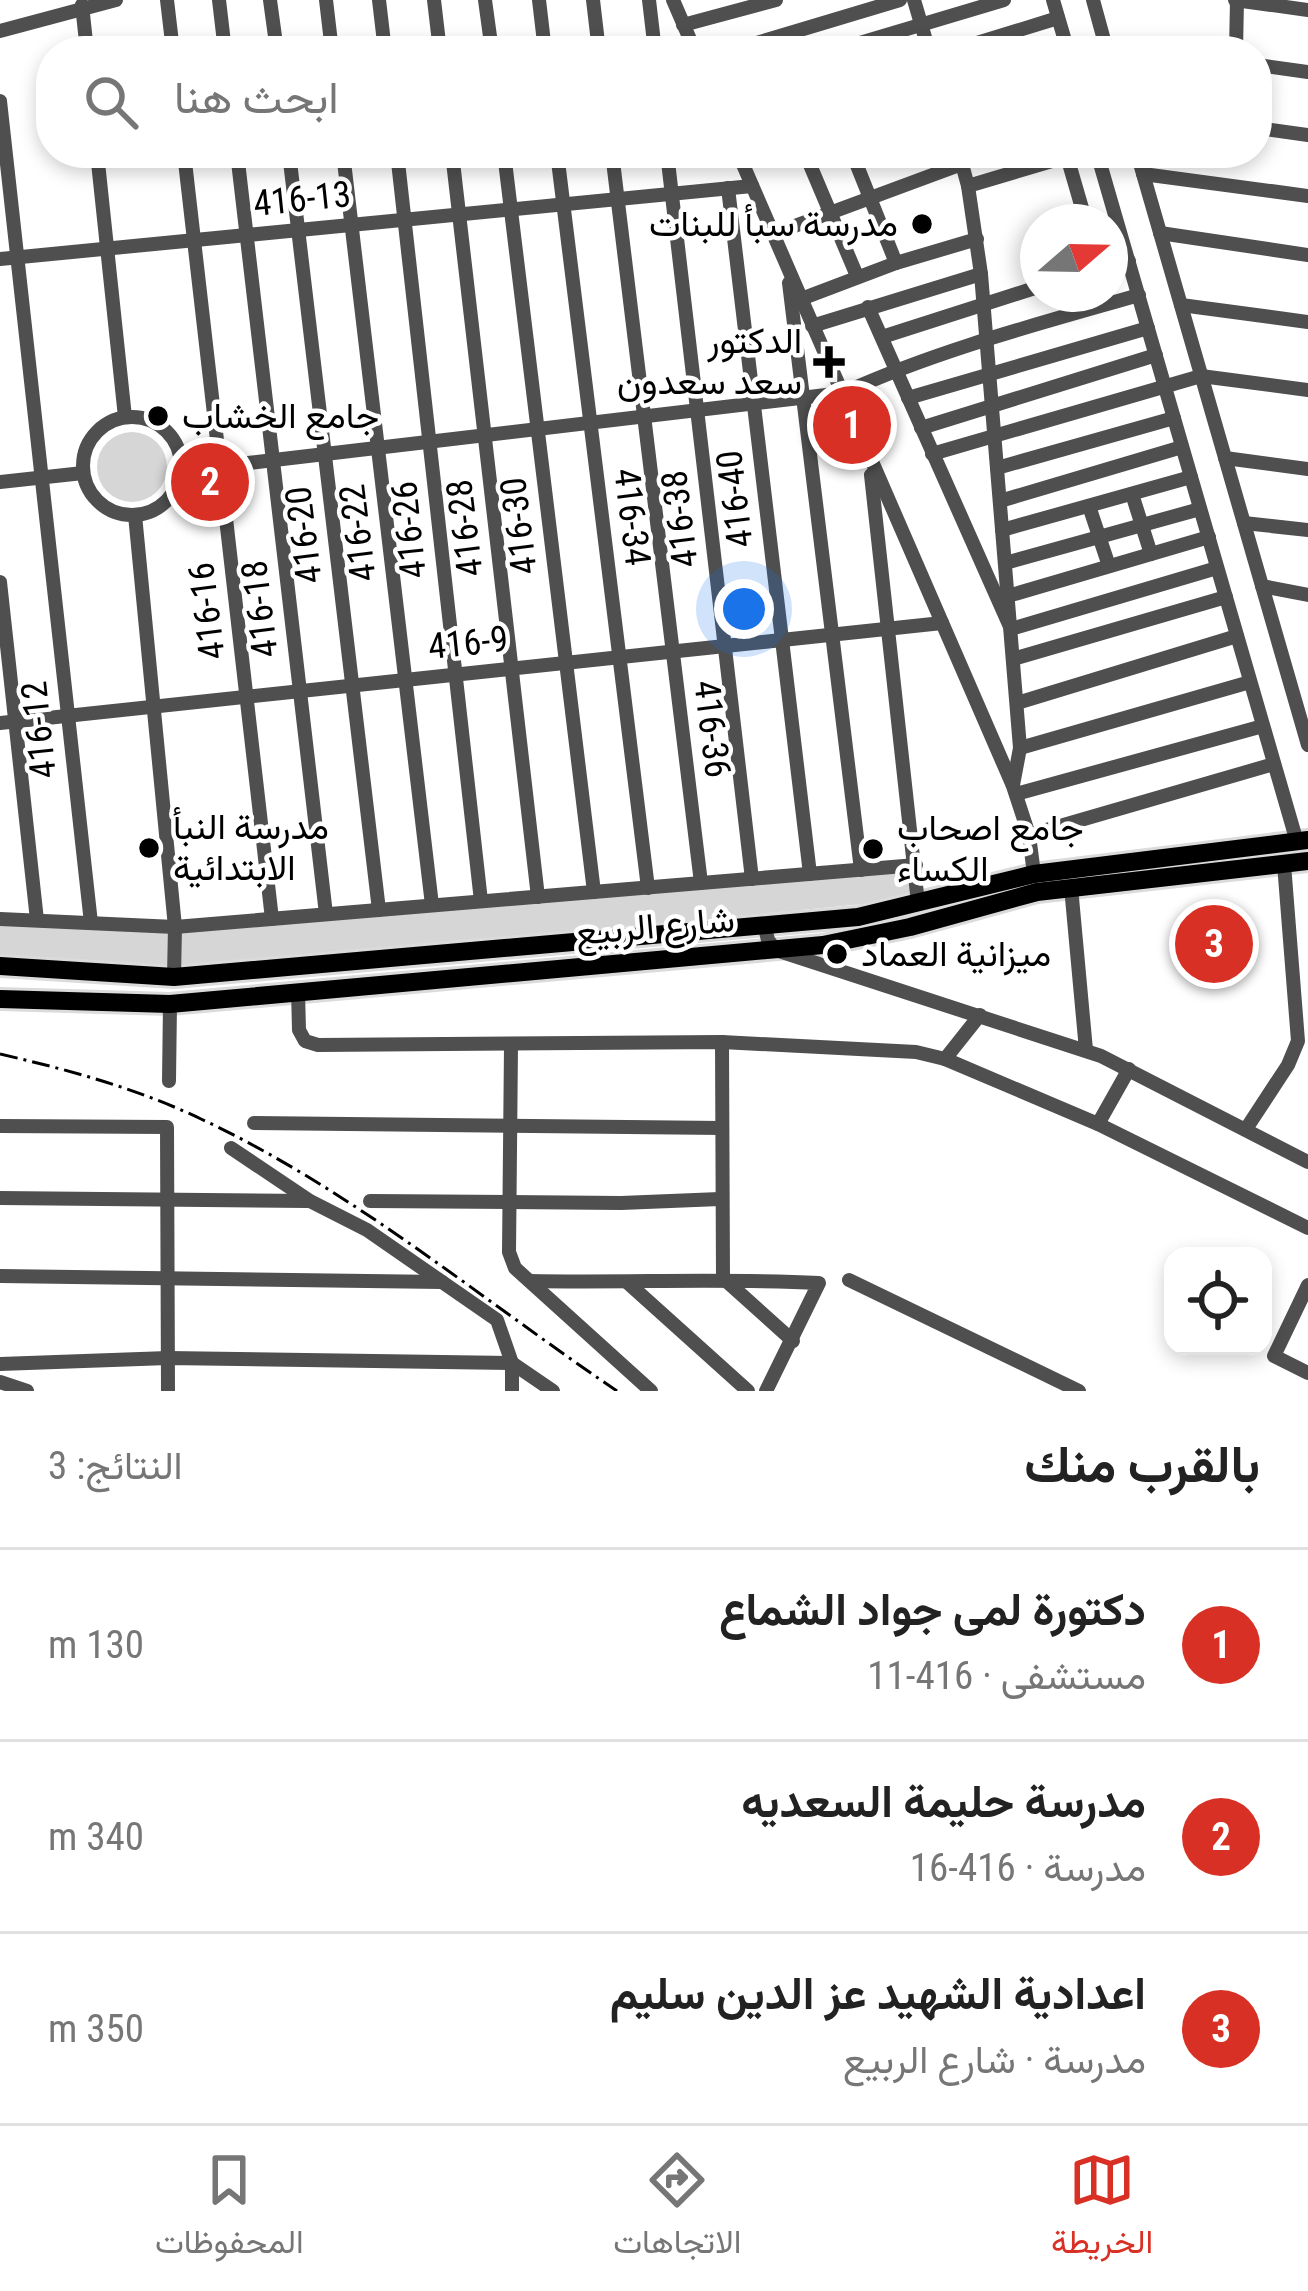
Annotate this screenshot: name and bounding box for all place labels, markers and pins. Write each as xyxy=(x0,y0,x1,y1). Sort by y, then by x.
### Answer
place label: مدرسة سبأ للبنات xyxy=(649,203,898,246)
marker: مدرسة سبأ للبنات xyxy=(909,211,935,237)
place label: الدكتور سعد سعدون xyxy=(617,320,802,404)
marker: الدكتور سعد سعدون xyxy=(813,346,845,378)
pin: 1 xyxy=(813,380,891,470)
place label: جامع الخشاب xyxy=(182,395,379,441)
marker: جامع الخشاب xyxy=(145,403,171,429)
pin: 2 xyxy=(171,437,249,527)
place label: مدرسة النبأ الابتدائية xyxy=(173,806,329,889)
place label: جامع اصحاب الکساء xyxy=(897,807,1084,890)
marker: مدرسة النبأ الابتدائية xyxy=(136,835,162,861)
marker: جامع اصحاب الکساء xyxy=(860,836,886,862)
pin: 3 xyxy=(1175,899,1253,989)
place label: ميزانية العماد xyxy=(861,933,1051,976)
marker: ميزانية العماد xyxy=(824,941,850,967)

